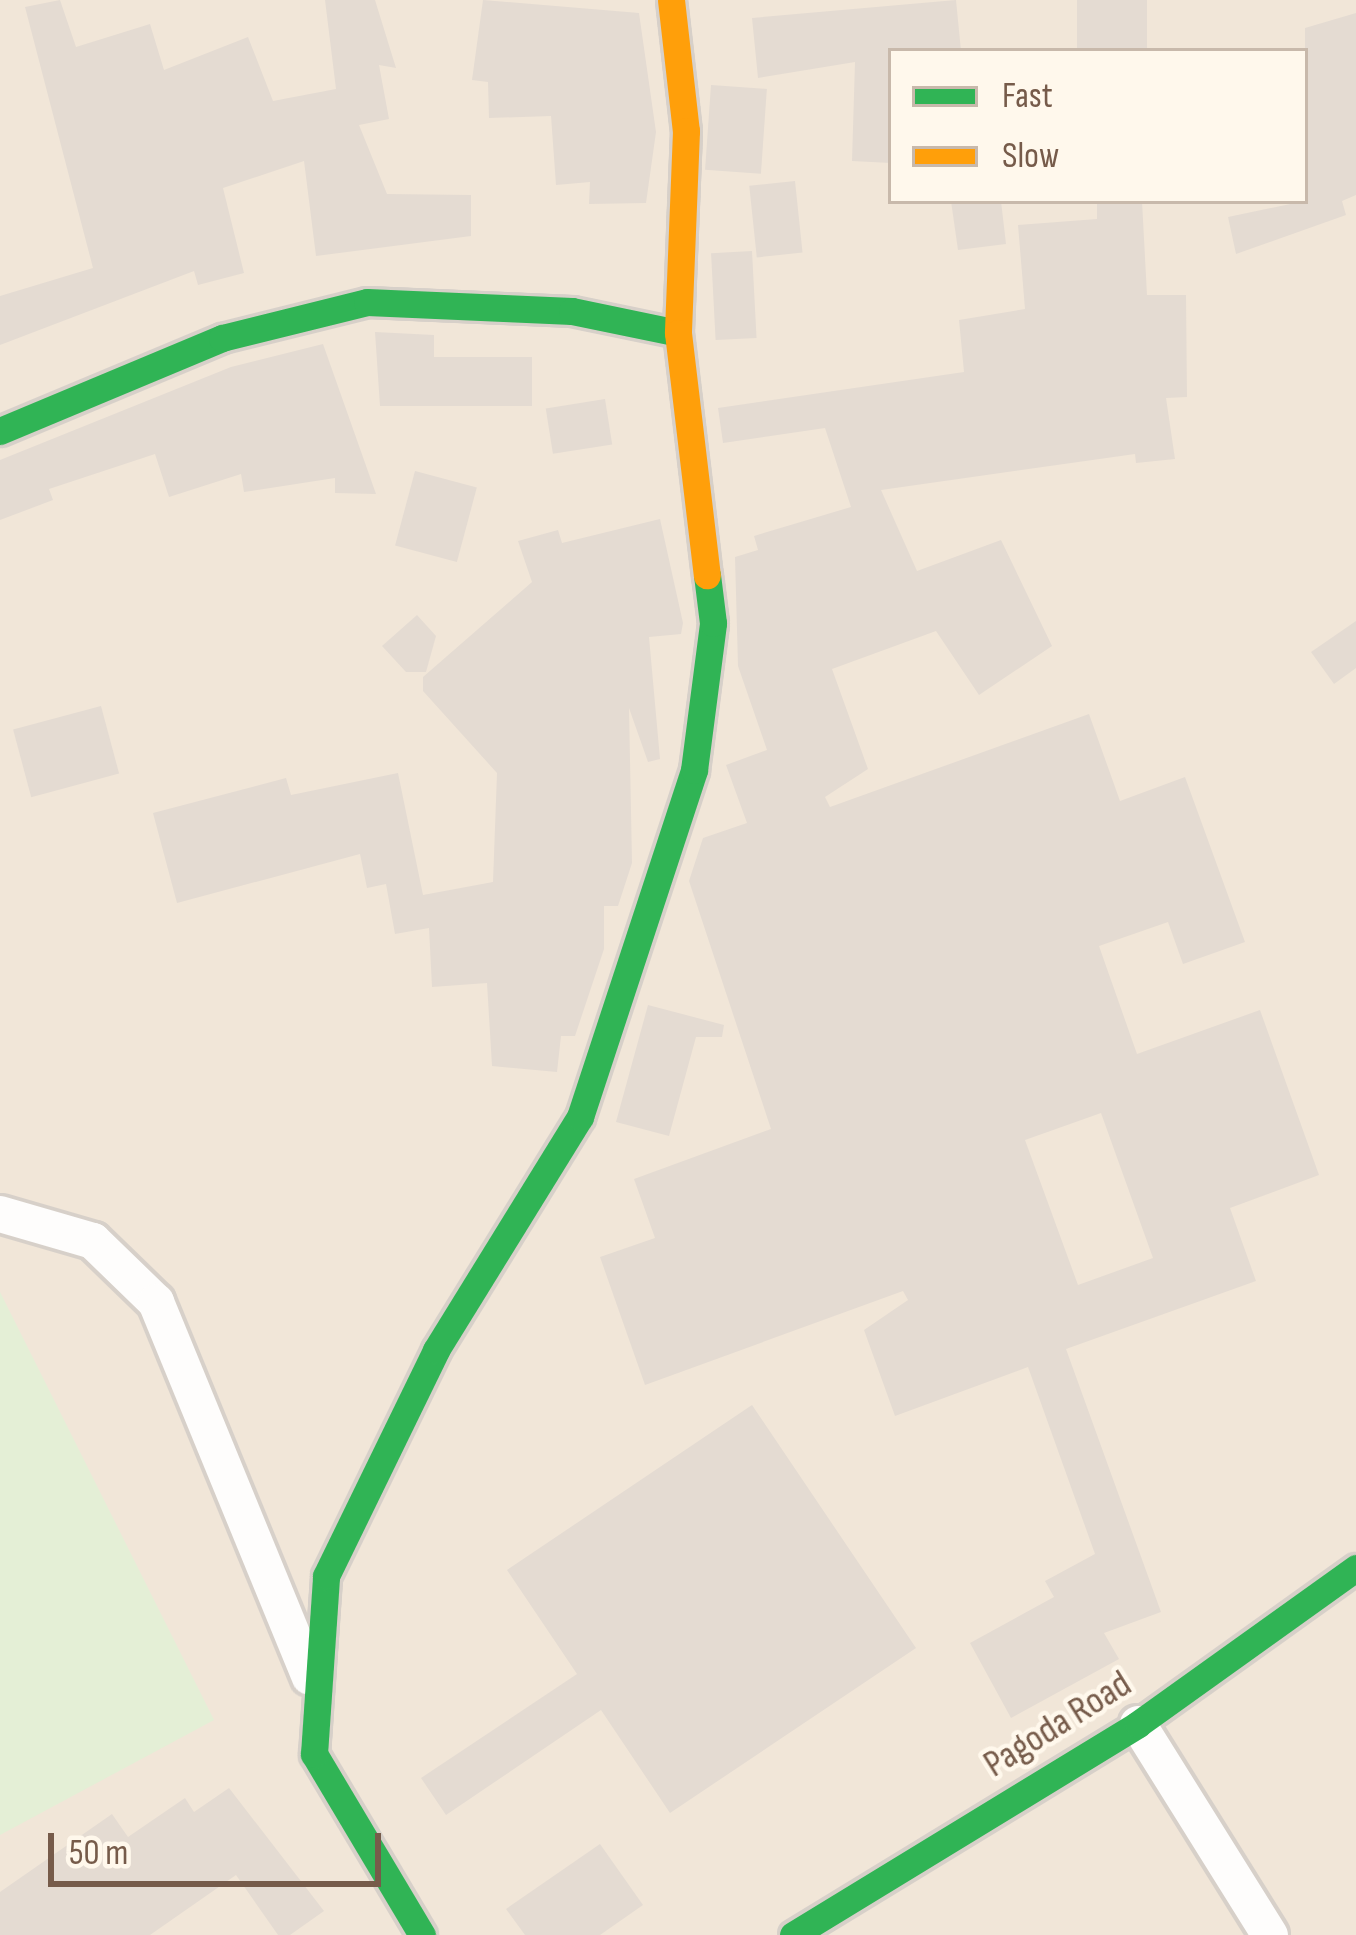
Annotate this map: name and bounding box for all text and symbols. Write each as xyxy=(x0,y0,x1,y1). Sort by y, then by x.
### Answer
legend xyxy=(888,48,1308,204)
text: Fast xyxy=(1002,75,1053,118)
text: Slow xyxy=(1002,135,1059,178)
street label: Pagoda Road xyxy=(976,1661,1140,1789)
scale bar xyxy=(54,1809,387,1883)
text: 50 m xyxy=(69,1832,128,1875)

